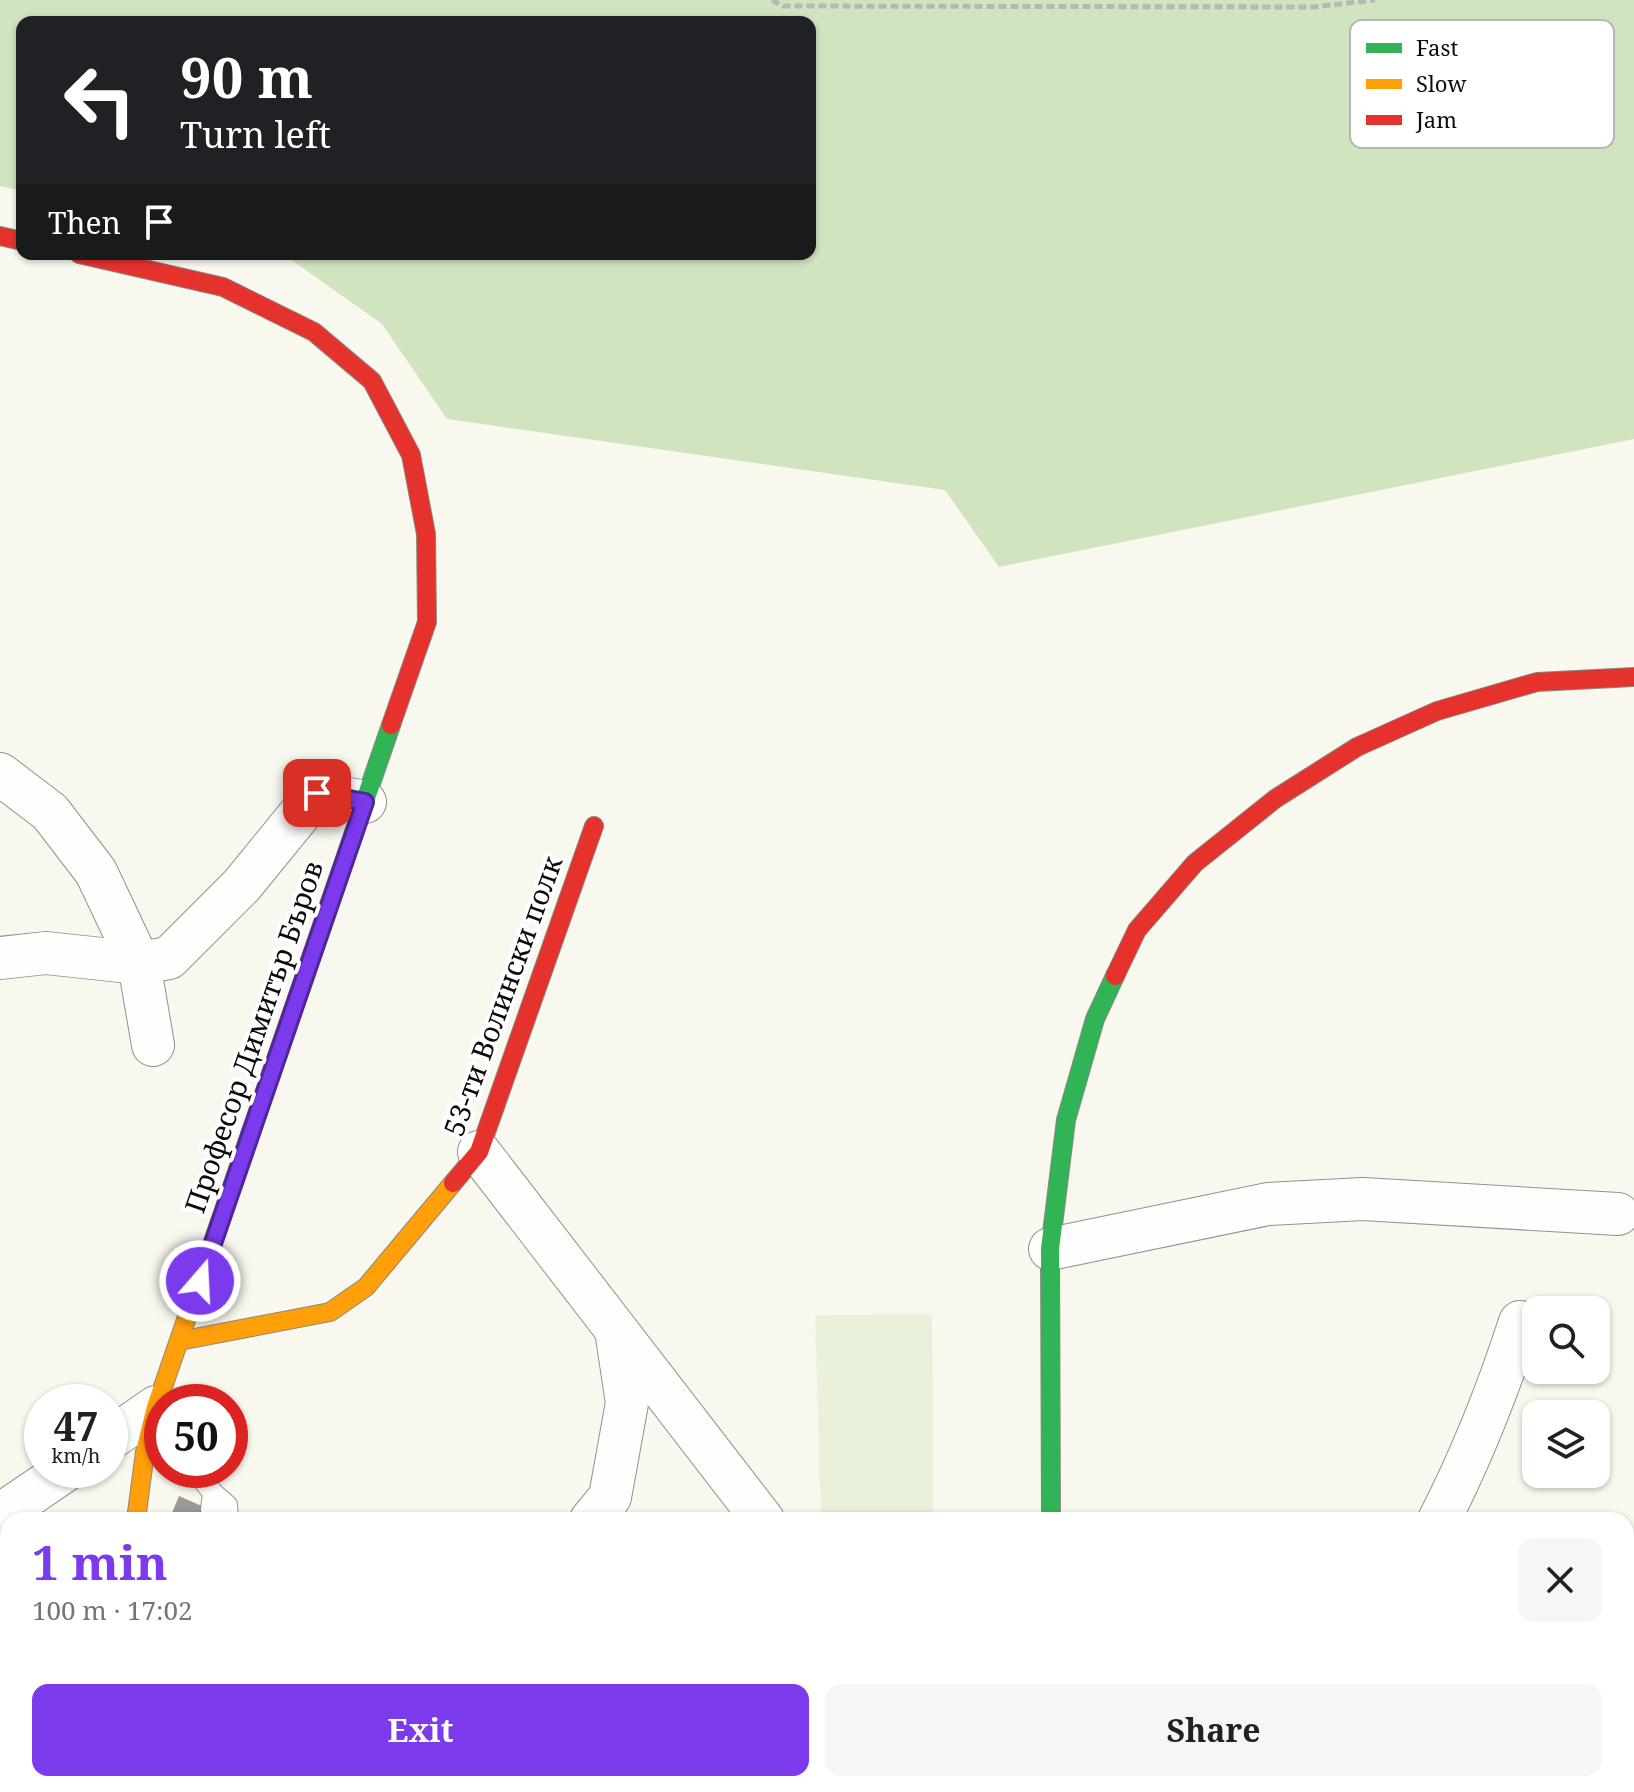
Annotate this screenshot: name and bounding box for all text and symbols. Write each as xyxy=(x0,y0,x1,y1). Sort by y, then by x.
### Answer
legend xyxy=(1350,20,1614,148)
text: Fast xyxy=(1416,32,1458,62)
text: 90 m xyxy=(180,38,313,114)
icon: left xyxy=(48,48,152,152)
text: Slow xyxy=(1416,68,1466,98)
text: Jam xyxy=(1415,104,1457,134)
text: Turn left xyxy=(180,110,331,159)
icon: arrive xyxy=(137,200,181,244)
text: Then xyxy=(48,202,121,243)
pin xyxy=(283,759,351,827)
icon: arrive xyxy=(295,771,339,815)
street label: 53-ти Волински полк xyxy=(434,850,571,1141)
street label: Професор Димитър Бъров xyxy=(175,856,331,1218)
position arrow xyxy=(158,1239,242,1323)
map controls xyxy=(1522,1296,1610,1488)
button: search xyxy=(1522,1296,1610,1384)
speed limit sign: 50 xyxy=(144,1384,248,1488)
text: 47 xyxy=(53,1398,99,1453)
button: layers xyxy=(1522,1400,1610,1488)
text: km/h xyxy=(51,1442,101,1469)
text: 1 min xyxy=(32,1529,168,1594)
button: close xyxy=(1518,1538,1602,1622)
text: 100 m · 17:02 xyxy=(32,1592,193,1628)
button: Exit xyxy=(32,1684,809,1776)
button: Share xyxy=(825,1684,1602,1776)

